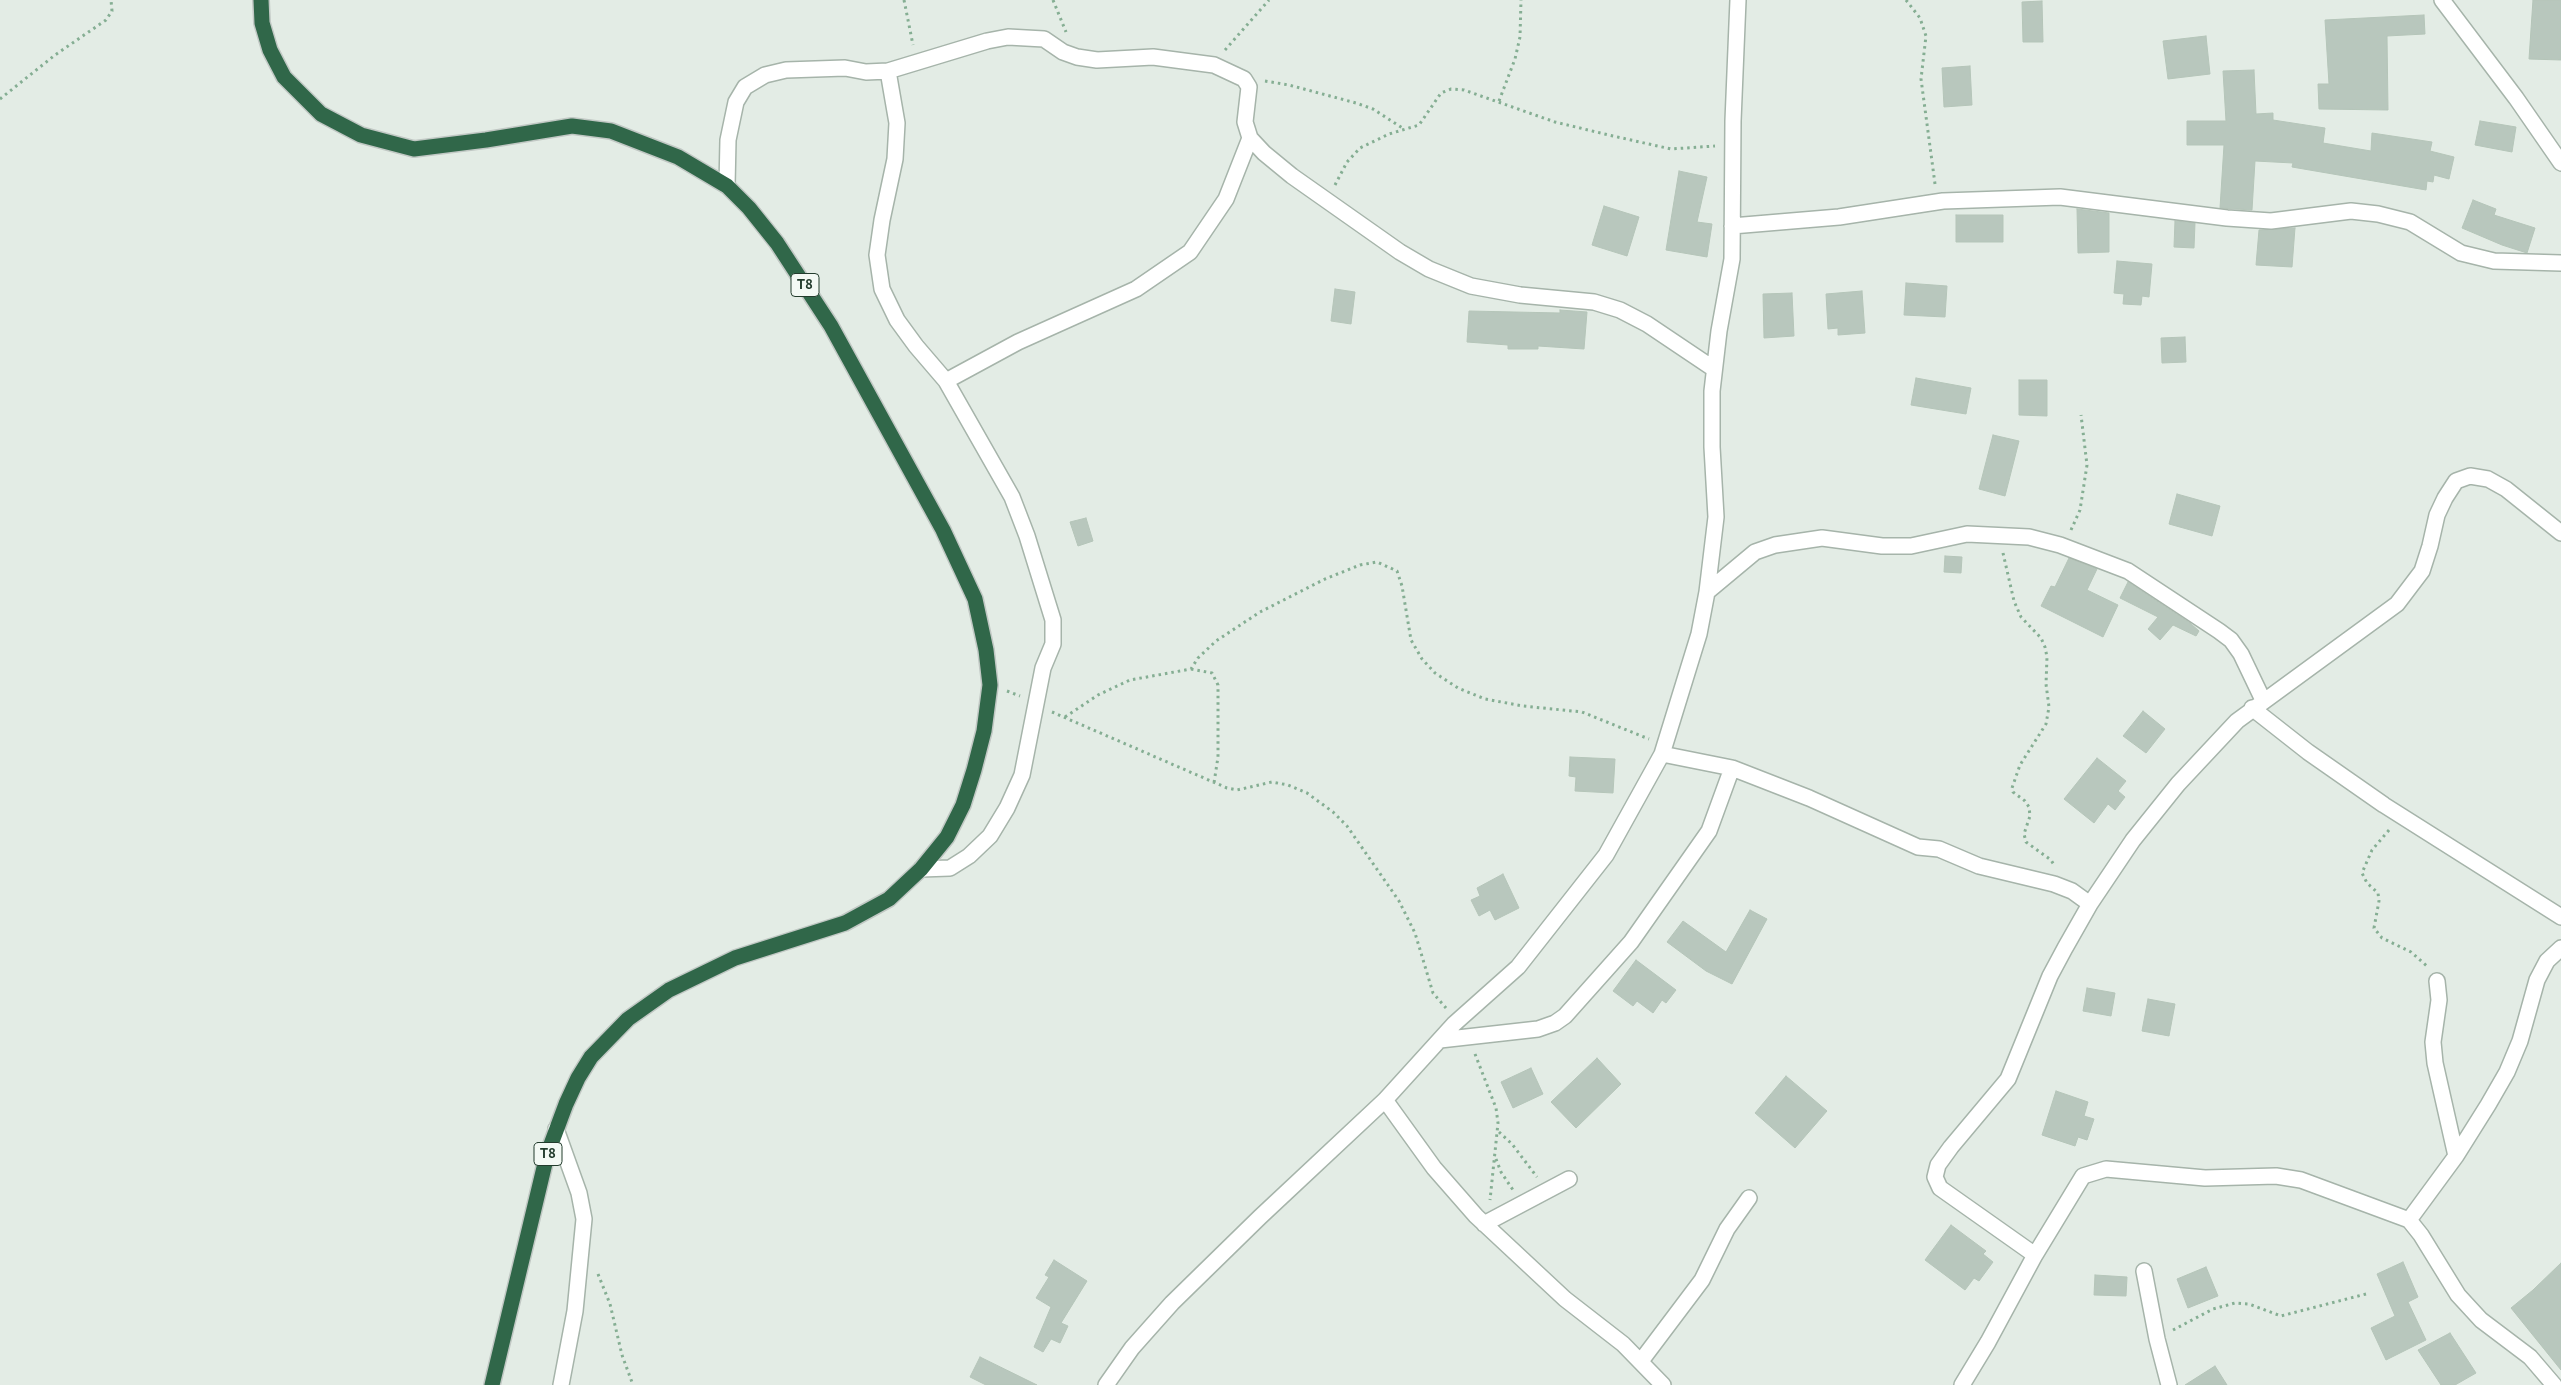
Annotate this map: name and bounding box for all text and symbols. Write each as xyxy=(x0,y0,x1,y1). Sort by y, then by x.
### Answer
road number: T8 xyxy=(791,274,819,296)
road number: T8 xyxy=(534,1142,562,1166)

